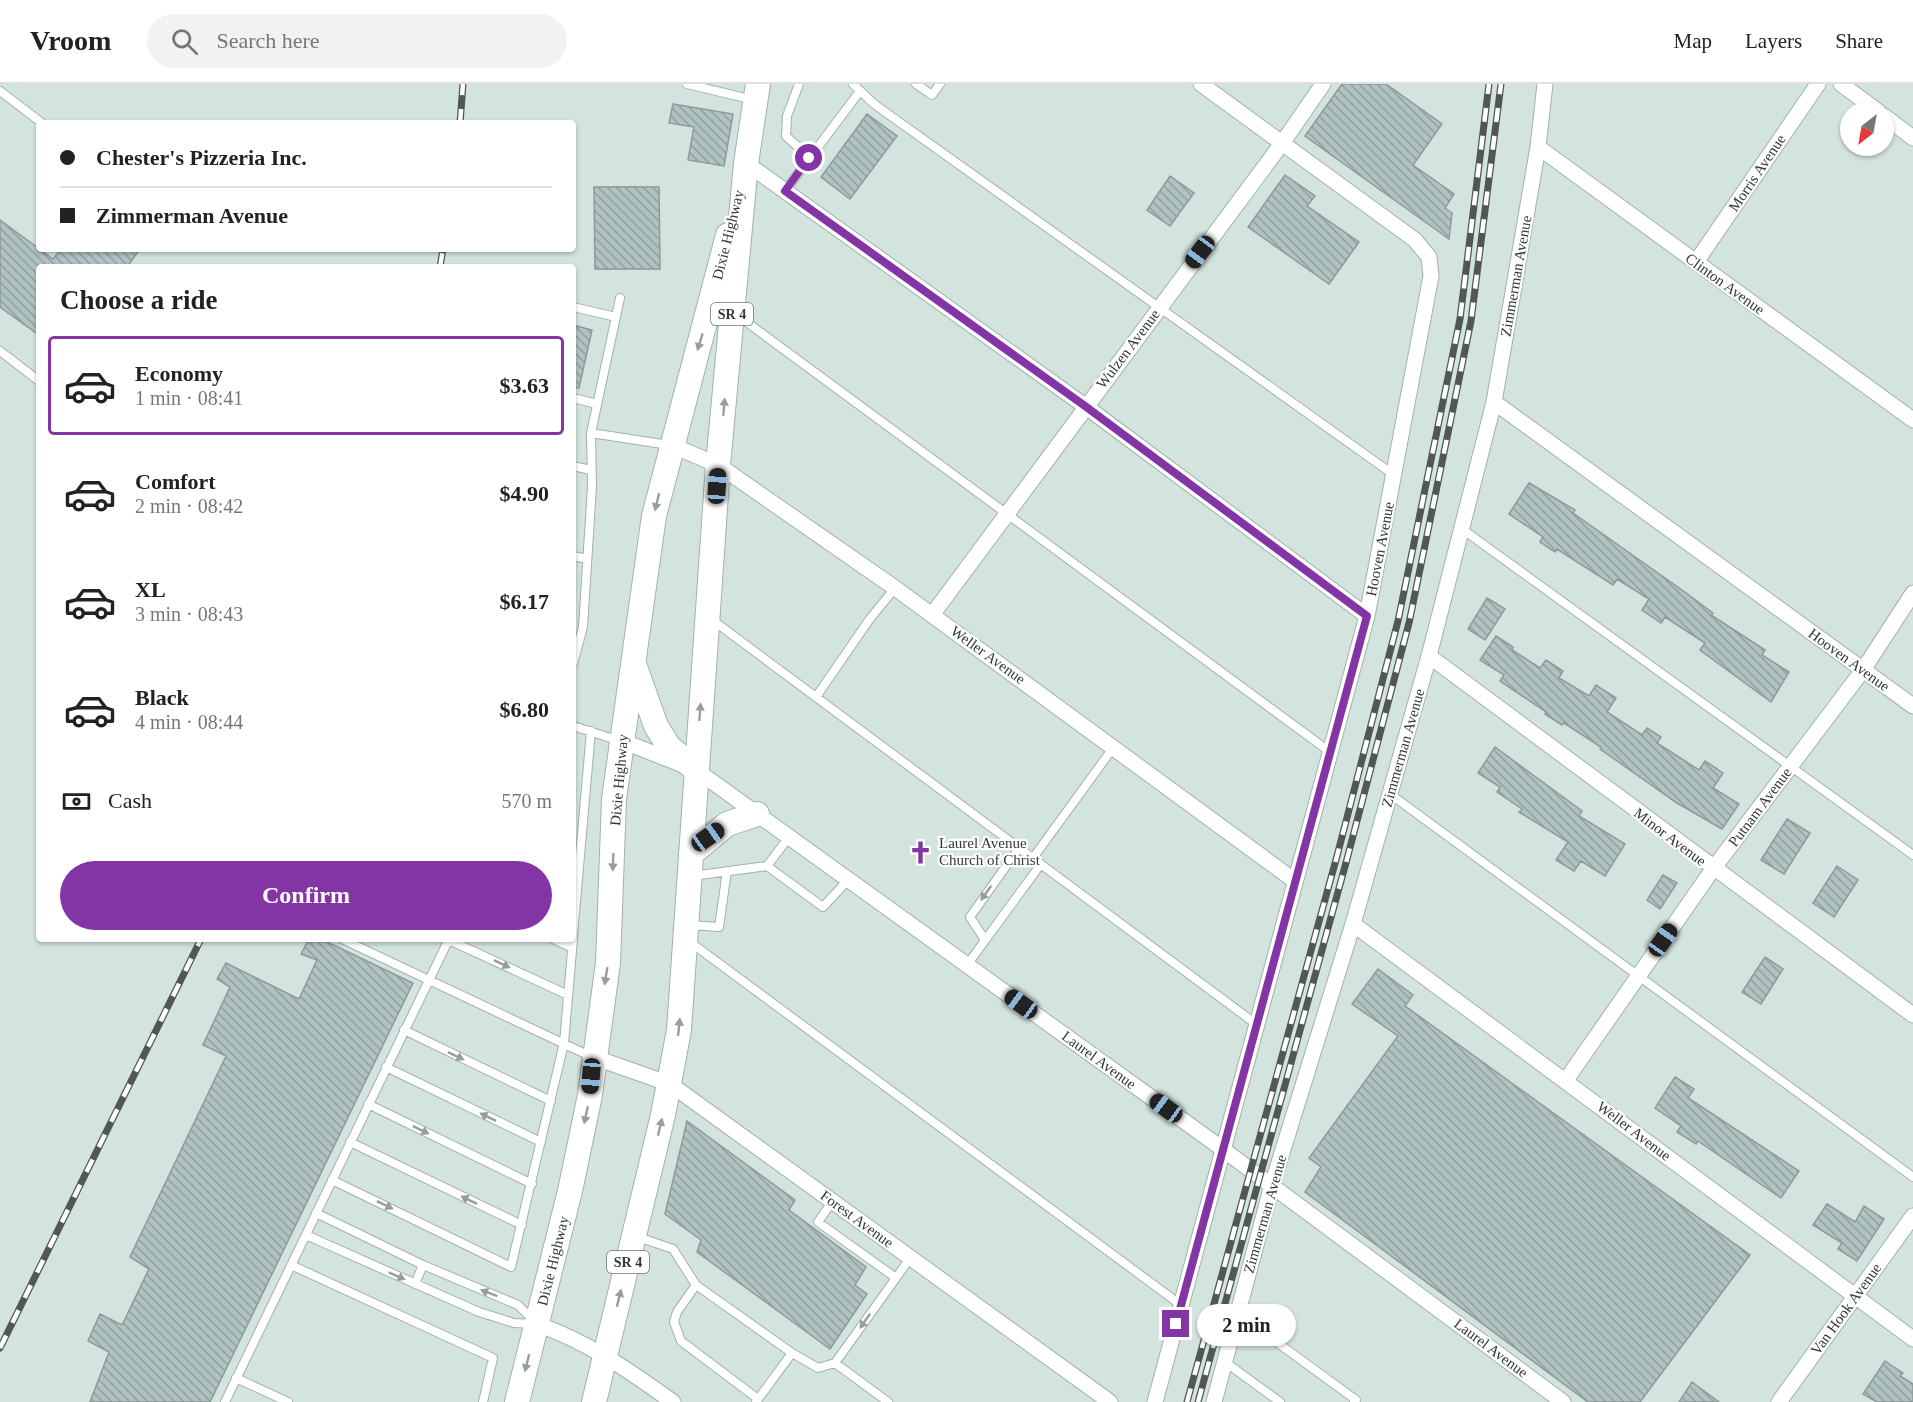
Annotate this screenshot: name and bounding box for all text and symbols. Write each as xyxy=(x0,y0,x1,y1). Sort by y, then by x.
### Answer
search box xyxy=(147,14,567,68)
text: Vroom xyxy=(30,25,111,56)
icon: search xyxy=(168,25,201,58)
text: Search here xyxy=(216,28,320,53)
text: Map xyxy=(1674,29,1712,53)
text: Layers xyxy=(1745,29,1802,53)
text: Share xyxy=(1835,29,1883,53)
north arrow xyxy=(1840,102,1894,156)
map controls xyxy=(1840,102,1894,156)
street label: Morris Avenue xyxy=(1725,131,1789,214)
route start xyxy=(795,144,822,171)
text: Chester's Pizzeria Inc. xyxy=(96,145,307,170)
street label: Dixie Highway xyxy=(709,188,747,282)
text: Zimmerman Avenue xyxy=(96,203,288,228)
street label: Zimmerman Avenue xyxy=(1497,214,1535,338)
car xyxy=(1182,232,1218,272)
street label: Clinton Avenue xyxy=(1682,250,1768,318)
text: Choose a ride xyxy=(60,285,218,315)
road number: SR 4 xyxy=(711,303,753,325)
street label: Wulzen Avenue xyxy=(1093,306,1163,392)
one-way arrow xyxy=(695,333,704,351)
icon: car xyxy=(63,359,117,413)
text: Economy xyxy=(135,361,223,386)
text: $3.63 xyxy=(500,373,549,398)
text: 1 min · 08:41 xyxy=(135,387,243,409)
one-way arrow xyxy=(719,398,729,417)
icon: car xyxy=(63,467,117,521)
car xyxy=(707,467,727,505)
text: Comfort xyxy=(135,469,216,494)
text: $4.90 xyxy=(500,481,549,506)
one-way arrow xyxy=(651,493,661,511)
text: 2 min · 08:42 xyxy=(135,495,243,517)
street label: Hooven Avenue xyxy=(1363,500,1397,598)
icon: car xyxy=(63,575,117,629)
text: XL xyxy=(135,577,166,602)
text: $6.17 xyxy=(500,589,549,614)
text: 3 min · 08:43 xyxy=(135,603,243,625)
street label: Weller Avenue xyxy=(948,623,1029,688)
street label: Hooven Avenue xyxy=(1805,625,1893,695)
icon: car xyxy=(63,683,117,737)
text: Black xyxy=(135,685,189,710)
street label: Zimmerman Avenue xyxy=(1378,687,1428,809)
text: $6.80 xyxy=(500,697,549,722)
one-way arrow xyxy=(696,702,705,721)
text: 4 min · 08:44 xyxy=(135,711,243,733)
street label: Dixie Highway xyxy=(607,733,631,827)
street label: Putnam Avenue xyxy=(1725,764,1795,849)
icon: cash xyxy=(60,785,93,818)
text: Cash xyxy=(108,788,152,813)
text: 570 m xyxy=(501,790,552,812)
street label: Minor Avenue xyxy=(1631,805,1709,869)
car xyxy=(688,819,728,855)
place label: Laurel Avenue Church of Christ xyxy=(939,835,1041,868)
church icon: Laurel Avenue Church of Christ xyxy=(908,839,934,865)
one-way arrow xyxy=(608,853,617,872)
button: Confirm xyxy=(60,861,552,930)
one-way arrow xyxy=(980,885,992,901)
car xyxy=(1645,920,1681,960)
one-way arrow xyxy=(493,960,511,970)
one-way arrow xyxy=(601,967,610,986)
car xyxy=(1001,986,1041,1022)
one-way arrow xyxy=(674,1017,684,1036)
street label: Laurel Avenue xyxy=(1059,1028,1139,1092)
one-way arrow xyxy=(448,1051,465,1060)
car xyxy=(580,1057,602,1095)
car xyxy=(1146,1090,1186,1126)
street label: Weller Avenue xyxy=(1594,1098,1674,1164)
one-way arrow xyxy=(580,1106,590,1125)
one-way arrow xyxy=(480,1112,497,1121)
one-way arrow xyxy=(656,1118,666,1136)
one-way arrow xyxy=(412,1125,429,1134)
street label: Zimmerman Avenue xyxy=(1240,1153,1290,1275)
street label: Forest Avenue xyxy=(818,1187,897,1251)
one-way arrow xyxy=(461,1195,478,1204)
one-way arrow xyxy=(376,1201,393,1210)
street label: Dixie Highway xyxy=(534,1214,572,1308)
road number: SR 4 xyxy=(607,1251,649,1273)
street label: Van Hook Avenue xyxy=(1808,1260,1885,1358)
one-way arrow xyxy=(389,1271,407,1281)
one-way arrow xyxy=(480,1288,498,1297)
one-way arrow xyxy=(615,1288,625,1307)
callout: 2 min xyxy=(1197,1303,1296,1345)
route end xyxy=(1162,1310,1189,1337)
one-way arrow xyxy=(859,1312,871,1328)
text: 2 min xyxy=(1222,1314,1271,1336)
street label: Laurel Avenue xyxy=(1451,1315,1531,1381)
one-way arrow xyxy=(521,1354,531,1372)

